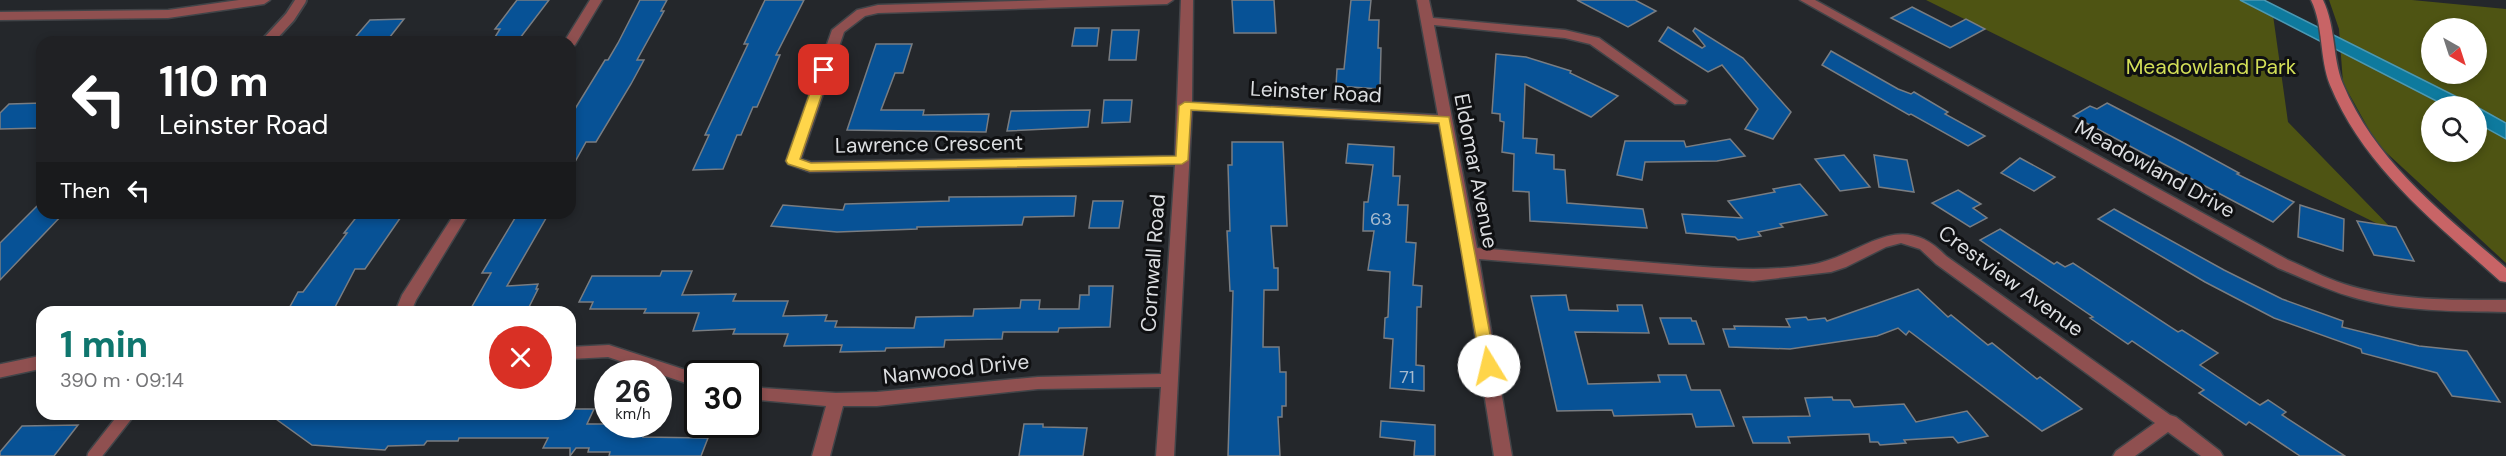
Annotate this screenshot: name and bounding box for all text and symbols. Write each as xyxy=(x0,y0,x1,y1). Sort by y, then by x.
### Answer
north arrow xyxy=(2421,18,2487,84)
map controls xyxy=(2421,18,2487,162)
pin xyxy=(798,44,849,95)
icon: arrive xyxy=(807,53,840,86)
park label: Meadowland Park xyxy=(2126,53,2297,81)
text: 110 m xyxy=(159,54,269,109)
icon: left xyxy=(60,60,138,138)
street label: Leinster Road xyxy=(1249,75,1383,109)
street label: Eldomar Avenue xyxy=(1447,91,1505,251)
button: search xyxy=(2421,96,2487,162)
text: Leinster Road xyxy=(159,107,329,142)
street label: Meadowland Drive xyxy=(2070,113,2240,225)
street label: Lawrence Crescent xyxy=(835,128,1023,160)
icon: left xyxy=(122,174,155,207)
text: Then xyxy=(60,176,110,205)
street label: Cornwall Road xyxy=(1134,193,1172,333)
house number: 63 xyxy=(1370,207,1392,231)
street label: Crestview Avenue xyxy=(1933,219,2089,343)
text: 1 min xyxy=(60,321,148,368)
button: close xyxy=(489,326,552,389)
position arrow xyxy=(1457,334,1521,398)
street label: Nanwood Drive xyxy=(881,347,1031,391)
speed limit sign: 30 xyxy=(684,360,762,438)
house number: 71 xyxy=(1399,365,1415,389)
text: 390 m · 09:14 xyxy=(60,367,184,393)
text: 26 xyxy=(615,372,651,411)
text: km/h xyxy=(615,404,651,424)

